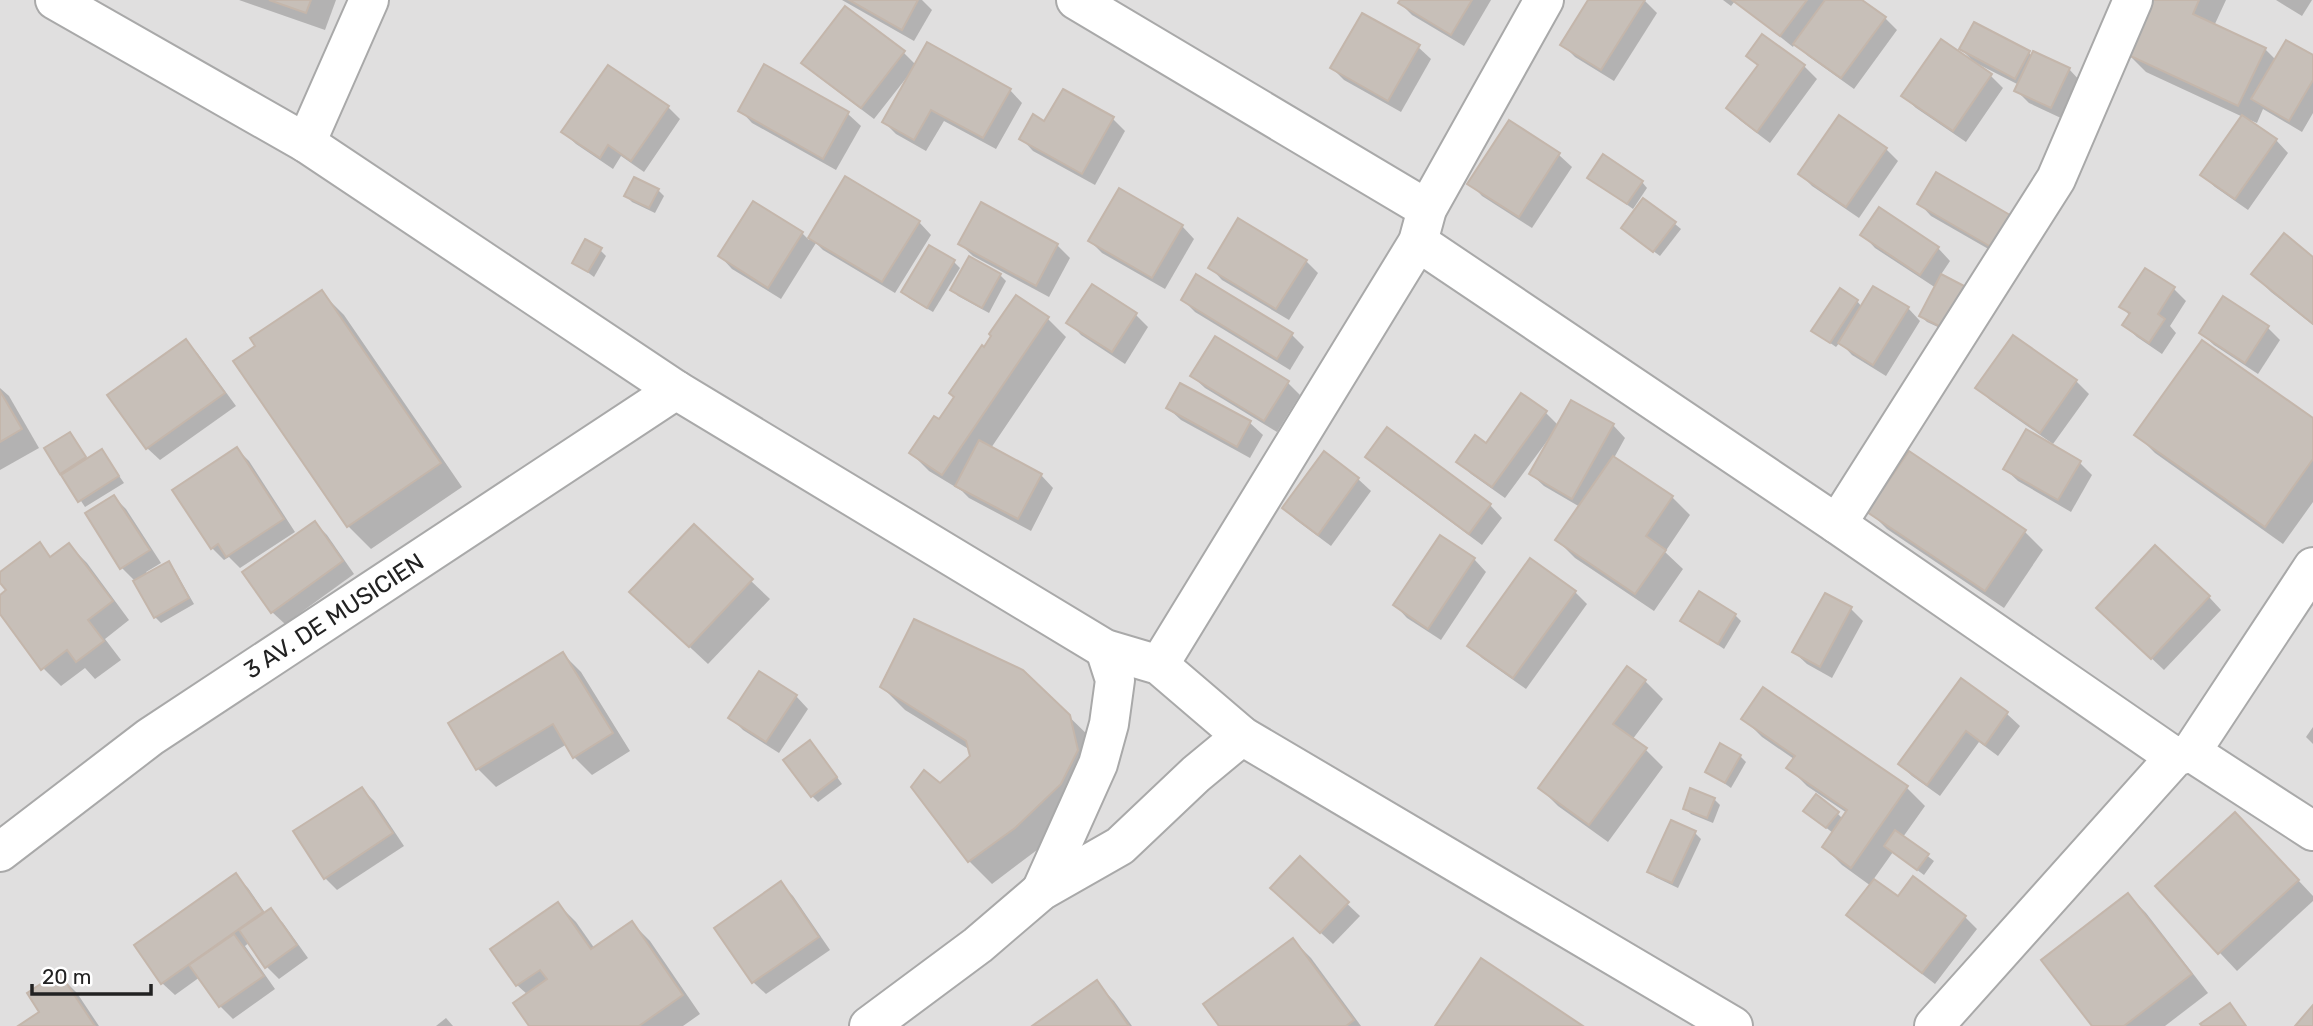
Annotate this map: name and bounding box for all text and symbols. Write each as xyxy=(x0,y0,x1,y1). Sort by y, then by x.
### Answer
street label: 3 AV. DE MUSICIEN xyxy=(239,547,429,685)
scale bar xyxy=(32,953,150,997)
text: 20 m xyxy=(42,964,91,989)

